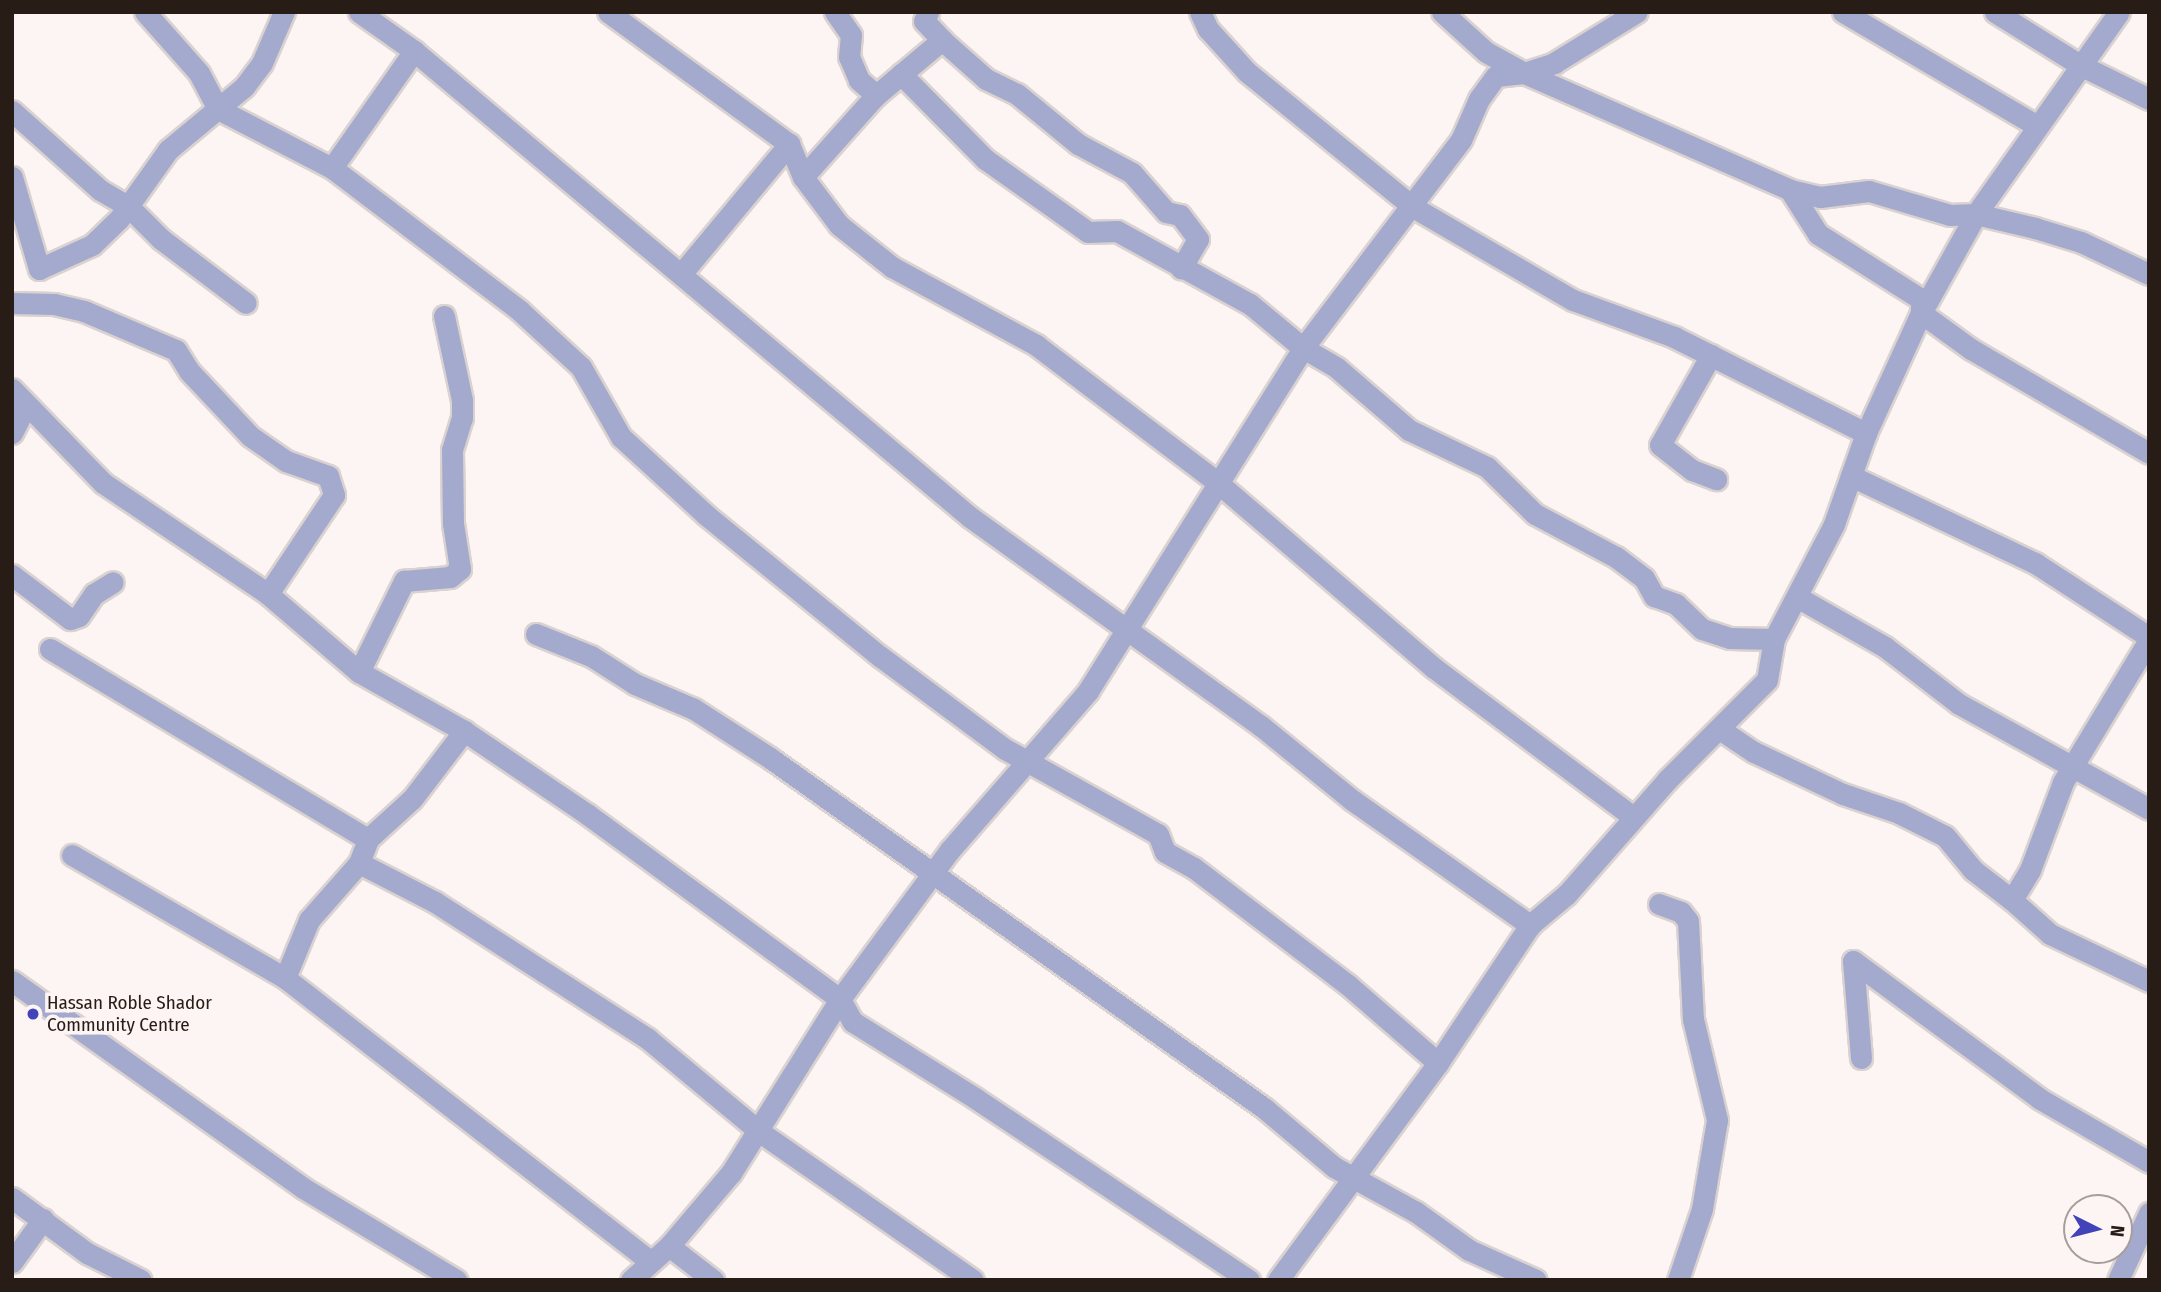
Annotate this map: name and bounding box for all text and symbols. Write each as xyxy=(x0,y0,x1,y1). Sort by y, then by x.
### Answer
place label: Hassan Roble Shador Community Centre xyxy=(47,992,212,1036)
marker: Hassan Roble Shador Community Centre xyxy=(25,1006,41,1022)
north arrow xyxy=(2063,1194,2133,1264)
text: N xyxy=(2105,1224,2129,1238)

